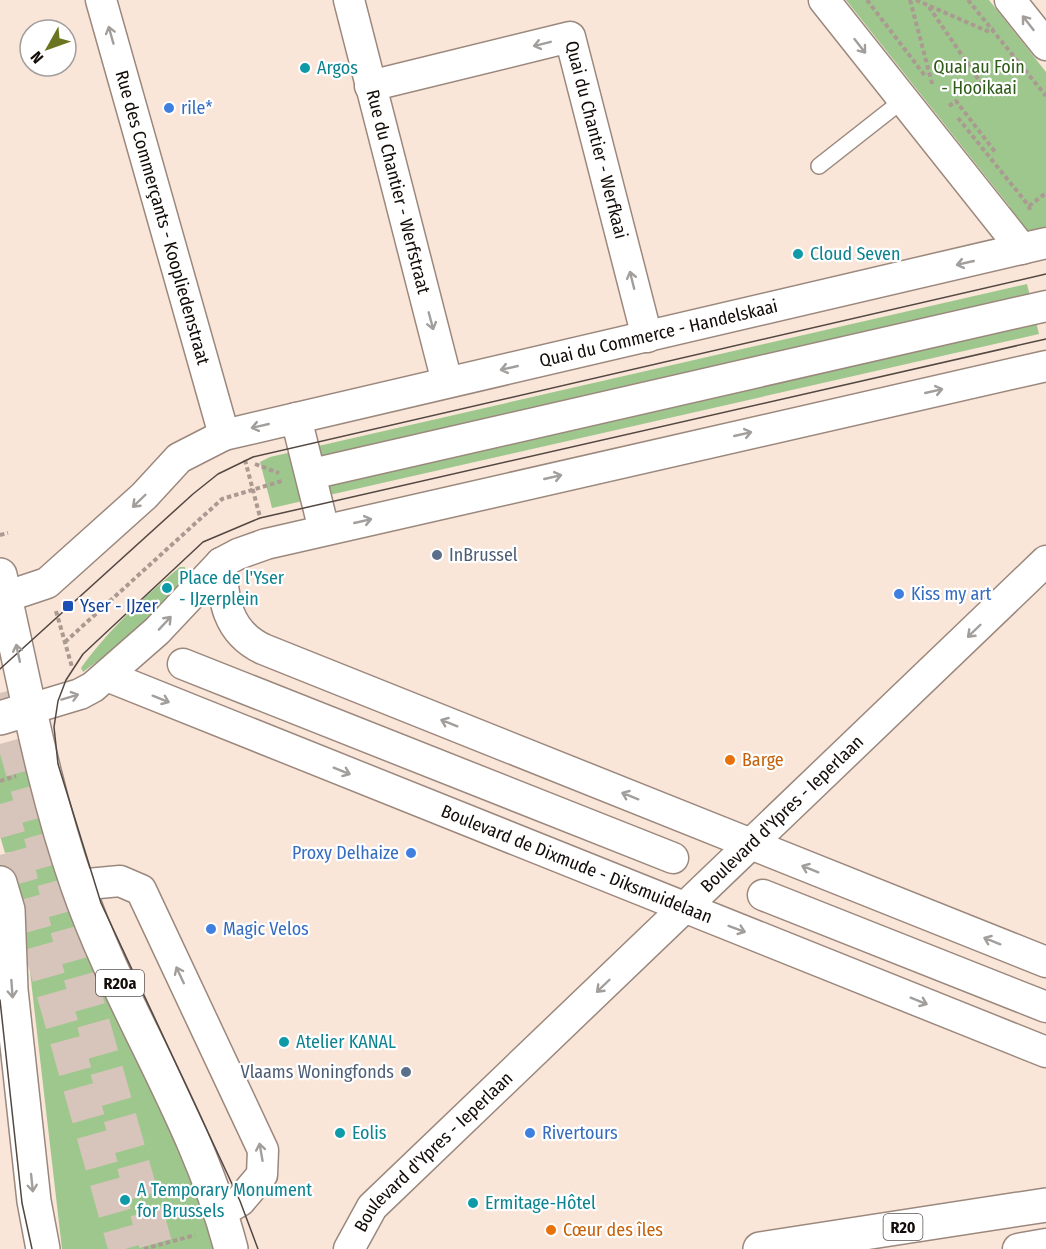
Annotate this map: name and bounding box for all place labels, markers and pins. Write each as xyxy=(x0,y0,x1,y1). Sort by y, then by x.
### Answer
place label: Argos xyxy=(317,57,358,79)
marker: Argos xyxy=(298,61,312,75)
place label: rile* xyxy=(181,97,213,119)
marker: rile* xyxy=(162,101,176,115)
place label: Cloud Seven xyxy=(810,243,900,265)
marker: Cloud Seven xyxy=(791,247,805,261)
place label: InBrussel xyxy=(449,544,518,566)
marker: InBrussel xyxy=(430,548,444,562)
place label: Place de l'Yser - IJzerplein xyxy=(179,567,285,610)
marker: Place de l'Yser - IJzerplein xyxy=(160,581,174,595)
place label: Kiss my art xyxy=(911,583,992,605)
marker: Kiss my art xyxy=(892,587,906,601)
place label: Yser - IJzer xyxy=(80,595,158,617)
marker: Yser - IJzer xyxy=(61,599,75,613)
place label: Barge xyxy=(742,749,784,771)
marker: Barge xyxy=(723,753,737,767)
place label: Proxy Delhaize xyxy=(292,842,399,864)
marker: Proxy Delhaize xyxy=(404,846,418,860)
place label: Magic Velos xyxy=(223,918,309,940)
marker: Magic Velos xyxy=(204,922,218,936)
place label: Atelier KANAL xyxy=(296,1031,396,1053)
marker: Atelier KANAL xyxy=(277,1035,291,1049)
place label: Vlaams Woningfonds xyxy=(241,1061,394,1083)
marker: Vlaams Woningfonds xyxy=(399,1065,413,1079)
place label: Eolis xyxy=(352,1122,387,1144)
place label: Rivertours xyxy=(542,1122,618,1144)
marker: Eolis xyxy=(333,1126,347,1140)
marker: Rivertours xyxy=(523,1126,537,1140)
place label: A Temporary Monument for Brussels xyxy=(137,1179,312,1222)
place label: Ermitage-Hôtel xyxy=(485,1192,596,1214)
marker: A Temporary Monument for Brussels xyxy=(118,1193,132,1207)
marker: Ermitage-Hôtel xyxy=(466,1196,480,1210)
place label: Cœur des îles xyxy=(563,1219,663,1241)
marker: Cœur des îles xyxy=(544,1223,558,1237)

